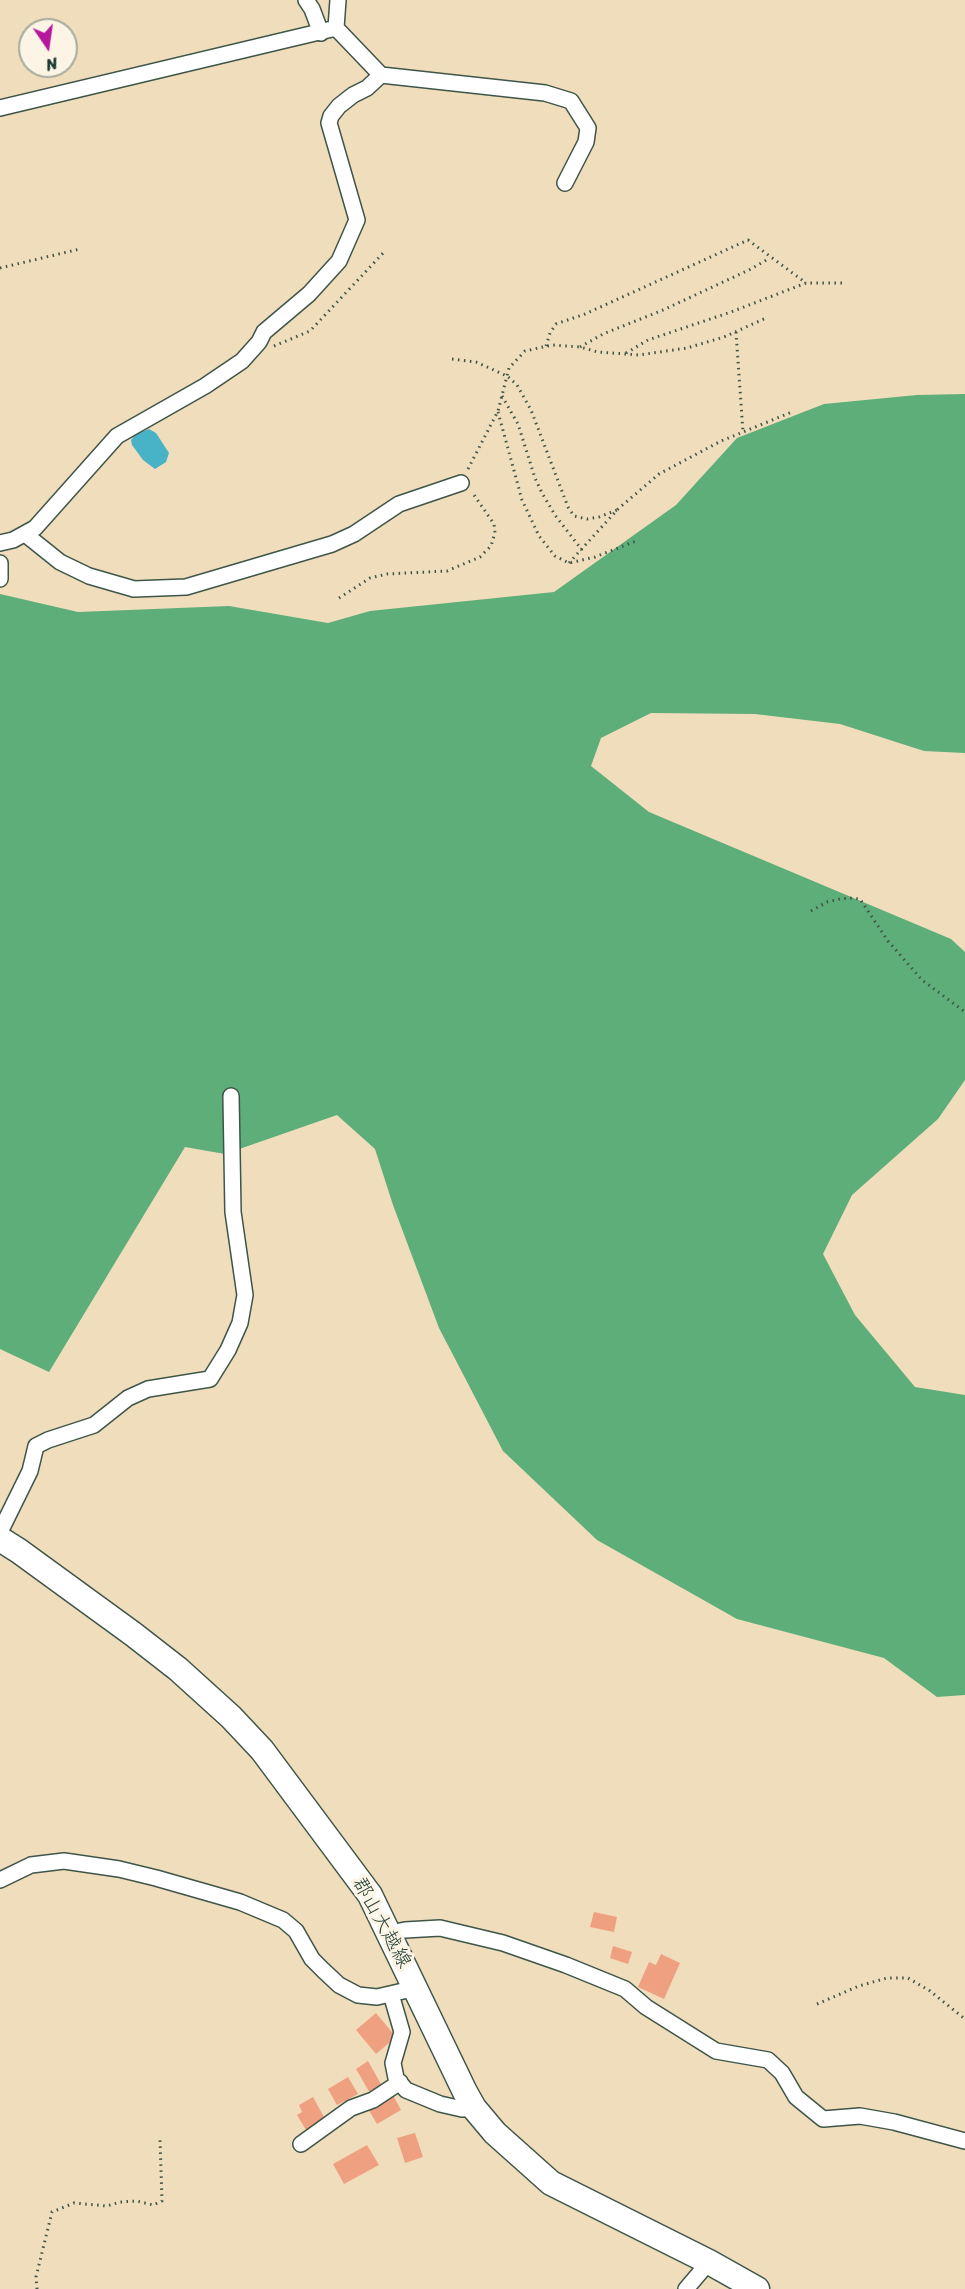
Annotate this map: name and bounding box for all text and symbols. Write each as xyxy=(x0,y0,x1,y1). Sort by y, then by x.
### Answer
north arrow xyxy=(18,18,78,78)
text: N xyxy=(43,49,60,79)
street label: 郡山大越線 xyxy=(346,1873,416,1973)

